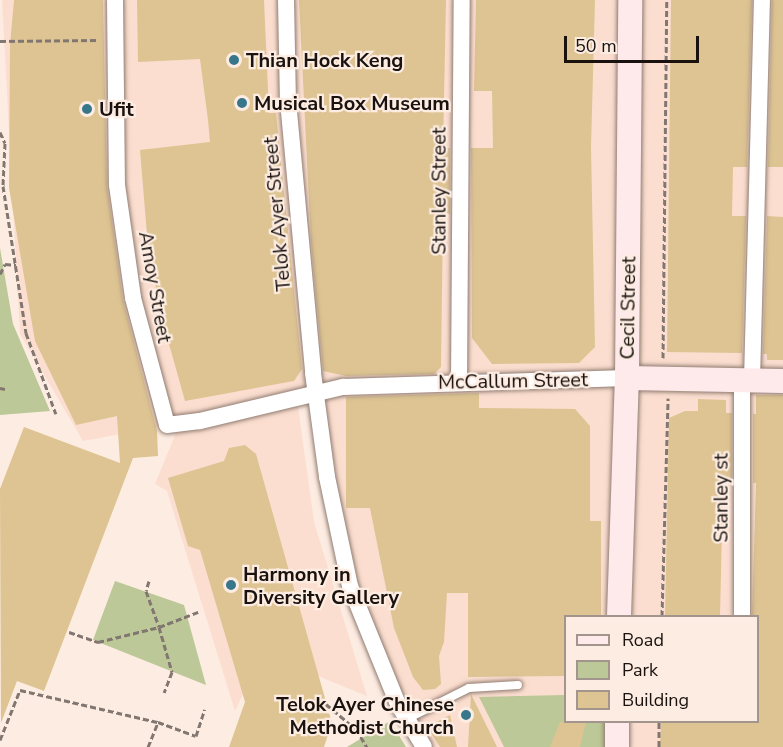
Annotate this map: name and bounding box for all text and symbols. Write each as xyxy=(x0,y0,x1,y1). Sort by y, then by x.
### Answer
scale bar xyxy=(567,24,702,62)
text: 50 m xyxy=(575,34,617,58)
place label: Thian Hock Keng xyxy=(246,48,403,72)
marker: Thian Hock Keng xyxy=(227,53,241,67)
place label: Musical Box Museum xyxy=(254,91,450,115)
marker: Musical Box Museum xyxy=(235,96,249,110)
place label: Ufit xyxy=(99,97,134,121)
marker: Ufit xyxy=(80,102,94,116)
street label: Stanley Street xyxy=(427,127,451,255)
street label: Telok Ayer Street xyxy=(258,136,296,292)
street label: Amoy Street xyxy=(133,229,177,345)
street label: Cecil Street xyxy=(615,256,641,360)
street label: McCallum Street xyxy=(438,368,588,394)
street label: Stanley st xyxy=(709,453,733,543)
place label: Harmony in Diversity Gallery xyxy=(243,562,399,609)
marker: Harmony in Diversity Gallery xyxy=(224,578,238,592)
legend xyxy=(564,615,759,723)
text: Road xyxy=(622,628,664,652)
text: Park xyxy=(622,658,658,682)
text: Building xyxy=(622,688,689,712)
place label: Telok Ayer Chinese Methodist Church xyxy=(276,692,454,739)
marker: Telok Ayer Chinese Methodist Church xyxy=(459,708,473,722)

